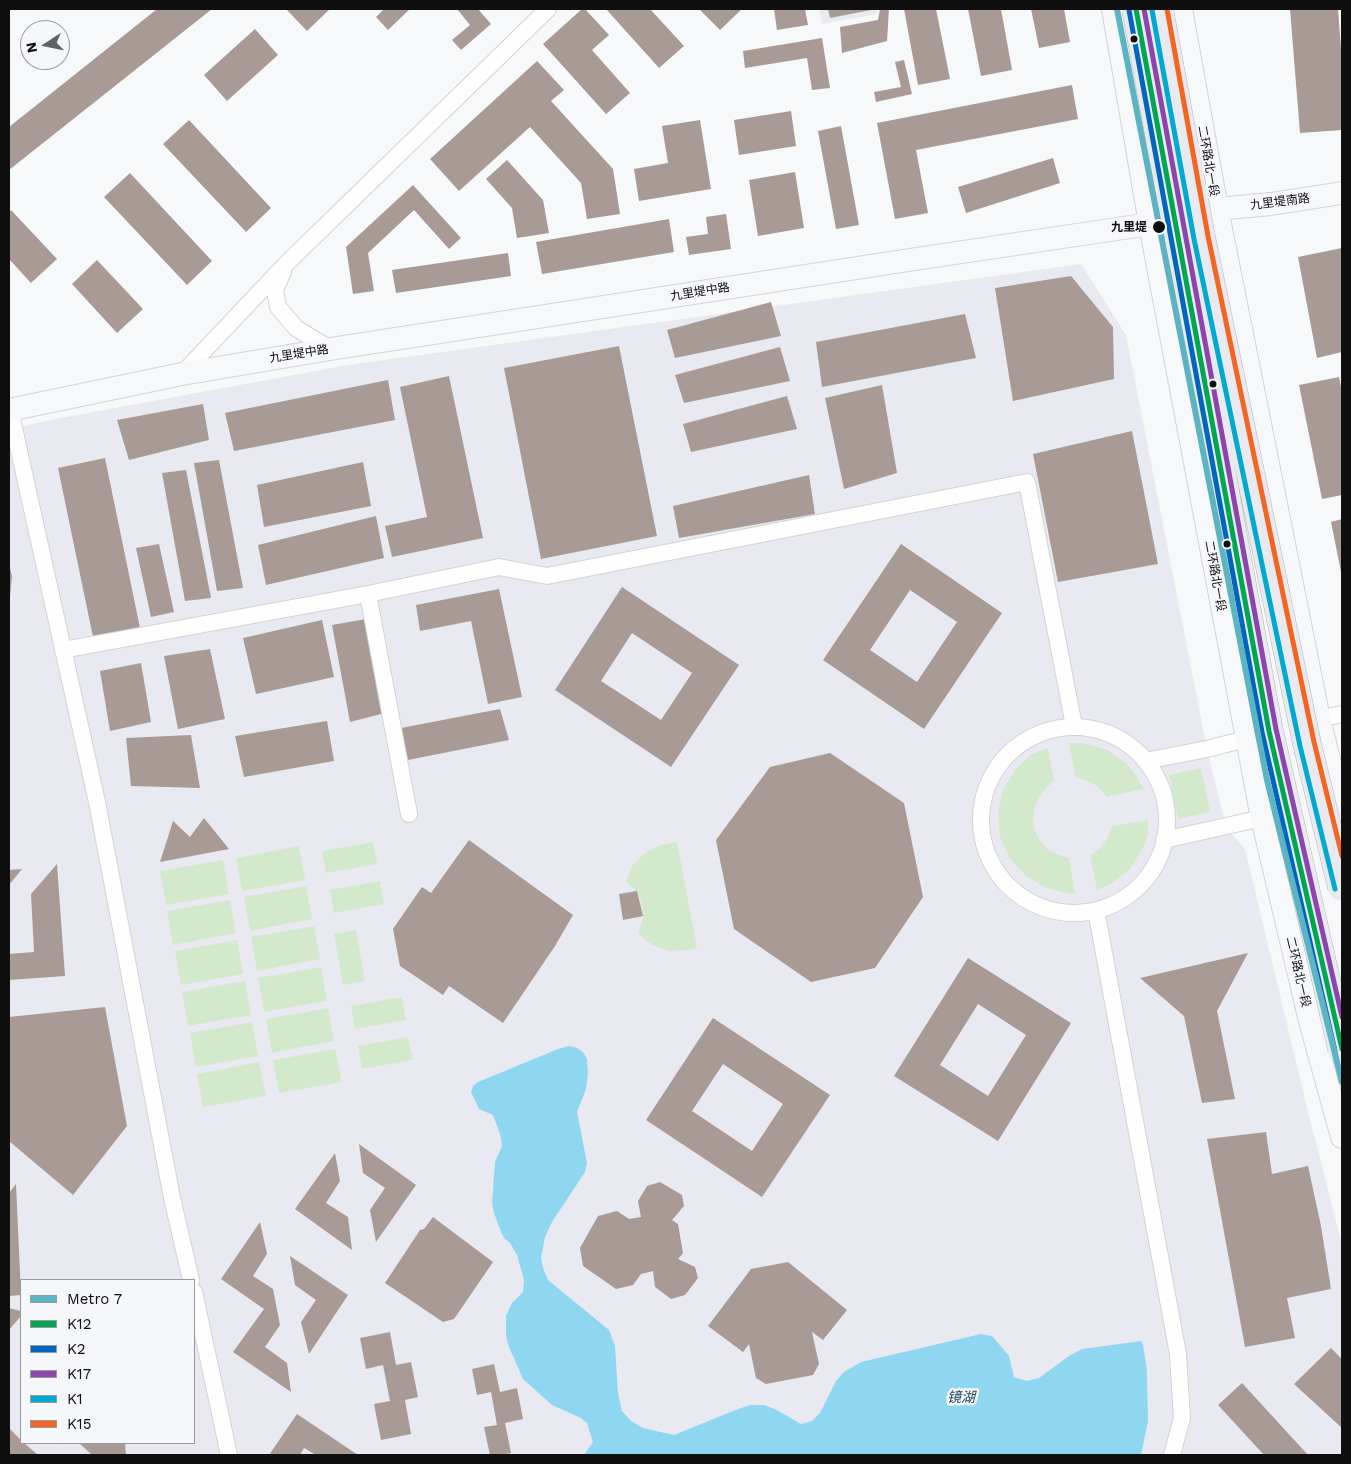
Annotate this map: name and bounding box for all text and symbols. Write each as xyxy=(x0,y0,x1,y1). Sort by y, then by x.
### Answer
north arrow xyxy=(20,20,70,70)
unlabelled marker xyxy=(1129,34,1139,44)
text: N xyxy=(22,41,40,54)
street label: 二环路北一段 xyxy=(1195,124,1221,198)
street label: 九里堤南路 xyxy=(1249,191,1311,213)
marker: 九里堤 xyxy=(1151,219,1167,235)
place label: 九里堤 xyxy=(1111,220,1147,234)
street label: 九里堤中路 xyxy=(669,280,731,304)
street label: 九里堤中路 xyxy=(268,342,330,366)
unlabelled marker xyxy=(1208,379,1218,389)
street label: 二环路北一段 xyxy=(1202,539,1228,613)
unlabelled marker xyxy=(1222,539,1232,549)
street label: 二环路北一段 xyxy=(1283,935,1313,1009)
legend xyxy=(20,1279,195,1444)
text: Metro 7 xyxy=(67,1290,122,1308)
text: K12 xyxy=(67,1315,91,1333)
text: K2 xyxy=(67,1340,86,1358)
text: K17 xyxy=(67,1365,91,1383)
text: K1 xyxy=(67,1390,83,1408)
water label: 镜湖 xyxy=(947,1390,975,1406)
text: K15 xyxy=(67,1415,91,1433)

